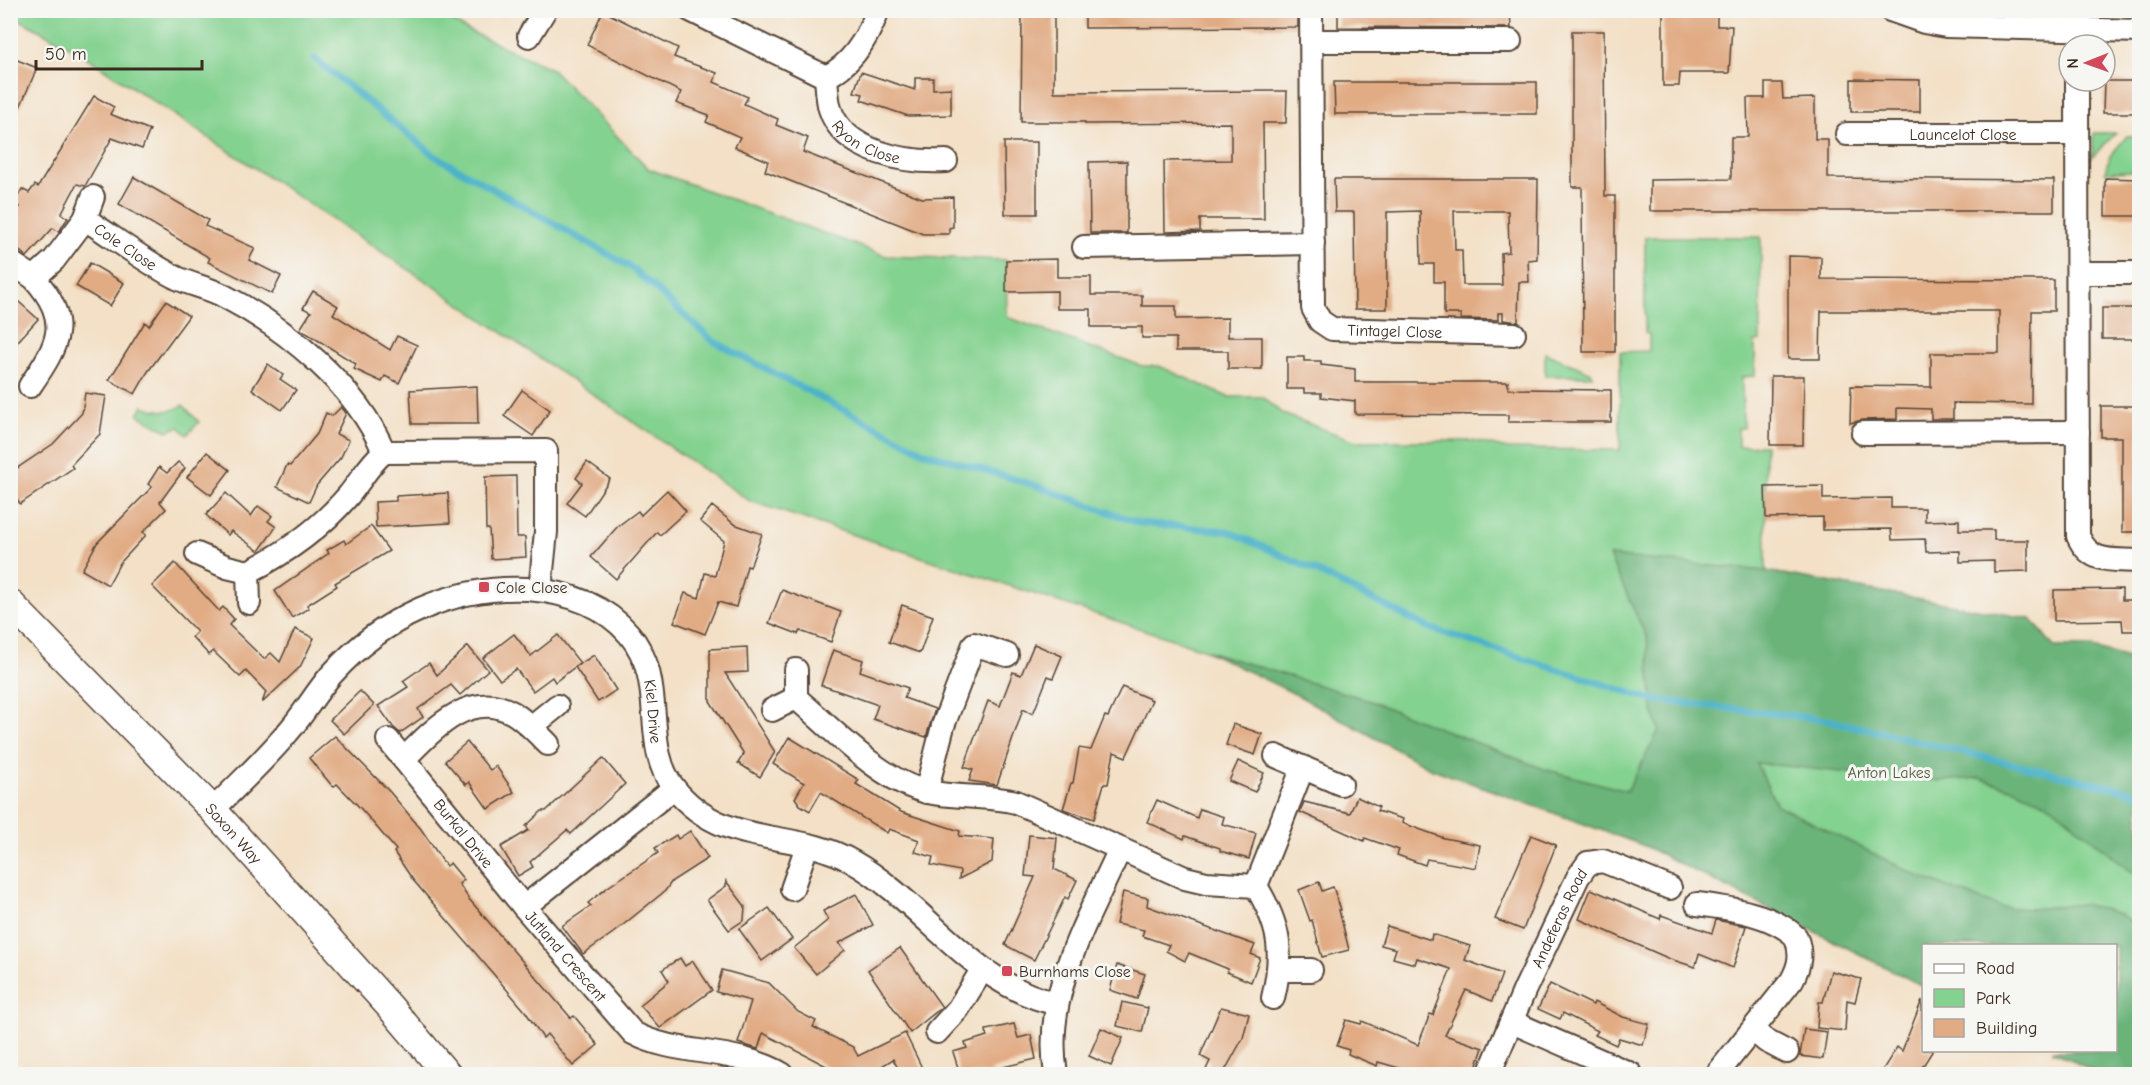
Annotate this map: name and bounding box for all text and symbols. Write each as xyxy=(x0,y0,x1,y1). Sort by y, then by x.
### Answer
scale bar xyxy=(36,33,202,71)
north arrow xyxy=(2057,33,2117,93)
text: 50 m xyxy=(45,44,87,65)
text: N xyxy=(2064,58,2082,69)
street label: Ryon Close xyxy=(828,117,902,168)
street label: Launcelot Close xyxy=(1910,126,2016,144)
street label: Cole Close xyxy=(90,220,160,275)
street label: Tintagel Close xyxy=(1347,321,1442,342)
place label: Cole Close xyxy=(496,579,567,597)
marker: Cole Close xyxy=(477,580,491,594)
street label: Kiel Drive xyxy=(640,678,665,744)
park label: Anton Lakes xyxy=(1848,764,1931,782)
street label: Burkal Drive xyxy=(430,796,496,872)
street label: Saxon Way xyxy=(201,800,265,868)
street label: Andeferas Road xyxy=(1528,865,1591,971)
street label: Jutland Crescent xyxy=(521,907,610,1006)
legend xyxy=(1922,944,2117,1052)
text: Road xyxy=(1976,958,2015,979)
place label: Burnhams Close xyxy=(1019,963,1131,981)
marker: Burnhams Close xyxy=(1000,964,1014,978)
text: Park xyxy=(1976,988,2011,1009)
text: Building xyxy=(1976,1018,2038,1039)

